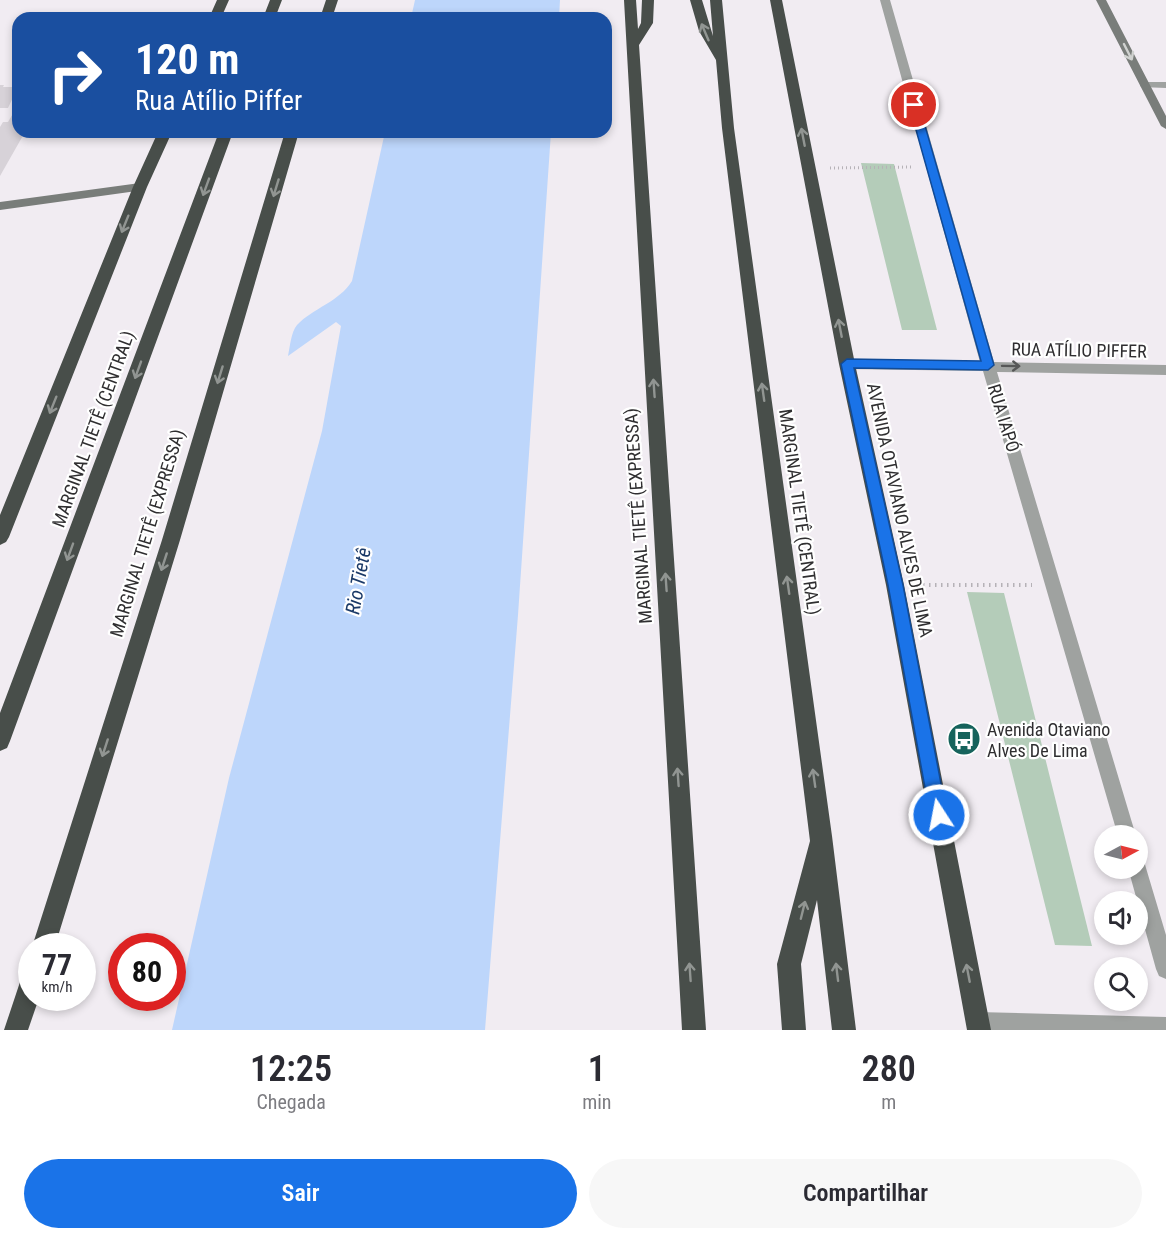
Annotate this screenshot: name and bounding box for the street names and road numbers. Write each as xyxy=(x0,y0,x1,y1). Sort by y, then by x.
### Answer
street label: MARGINAL TIETÊ (CENTRAL) xyxy=(48,328,139,530)
street label: RUA ATÍLIO PIFFER xyxy=(1011,338,1147,362)
street label: AVENIDA OTAVIANO ALVES DE LIMA xyxy=(863,381,937,640)
street label: RUA IAPÓ xyxy=(984,382,1024,454)
street label: MARGINAL TIETÊ (EXPRESSA) xyxy=(620,407,657,625)
street label: MARGINAL TIETÊ (CENTRAL) xyxy=(774,408,825,616)
street label: MARGINAL TIETÊ (EXPRESSA) xyxy=(105,427,190,640)

